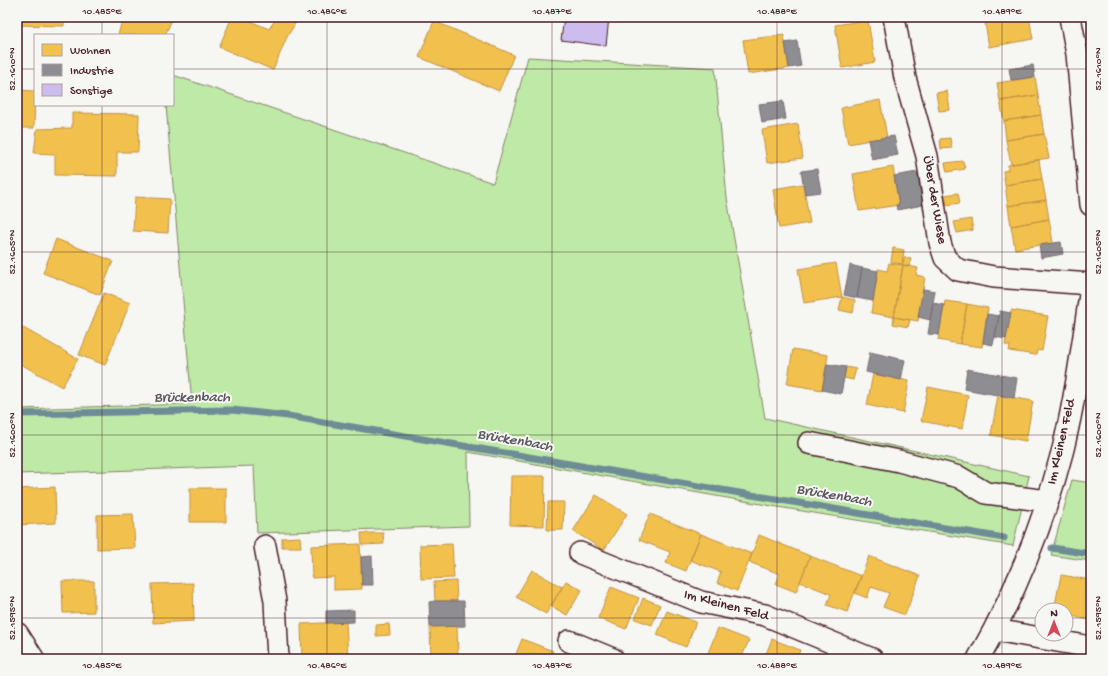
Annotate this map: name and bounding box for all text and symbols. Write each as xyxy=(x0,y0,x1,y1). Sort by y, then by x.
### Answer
text: 10.485°E xyxy=(81,6,122,18)
text: 10.486°E xyxy=(307,6,347,18)
text: 10.487°E xyxy=(532,6,572,18)
text: 10.488°E xyxy=(756,6,797,18)
text: 10.489°E xyxy=(982,6,1022,18)
legend xyxy=(34,34,174,106)
text: Wohnen xyxy=(70,45,111,59)
text: 52.1610°N xyxy=(7,47,19,91)
text: 52.1610°N xyxy=(1093,47,1105,91)
text: Industrie xyxy=(70,65,114,79)
text: Sonstige xyxy=(70,85,113,99)
street label: Über der Wiese xyxy=(918,155,950,246)
text: 52.1605°N xyxy=(7,229,19,274)
text: 52.1605°N xyxy=(1093,229,1105,274)
water label: Brückenbach xyxy=(154,389,231,407)
street label: Im Kleinen Feld xyxy=(1044,396,1080,486)
text: 52.1600°N xyxy=(7,412,19,457)
text: 52.1600°N xyxy=(1093,412,1105,457)
water label: Brückenbach xyxy=(476,426,555,457)
water label: Brückenbach xyxy=(795,481,874,512)
street label: Im Kleinen Feld xyxy=(682,587,772,626)
text: 52.1595°N xyxy=(7,596,19,640)
text: 52.1595°N xyxy=(1093,596,1105,640)
north arrow xyxy=(1034,602,1074,642)
text: N xyxy=(1050,608,1058,620)
text: 10.485°E xyxy=(81,660,122,672)
text: 10.486°E xyxy=(307,660,347,672)
text: 10.487°E xyxy=(532,660,572,672)
text: 10.488°E xyxy=(756,660,797,672)
text: 10.489°E xyxy=(982,660,1022,672)

